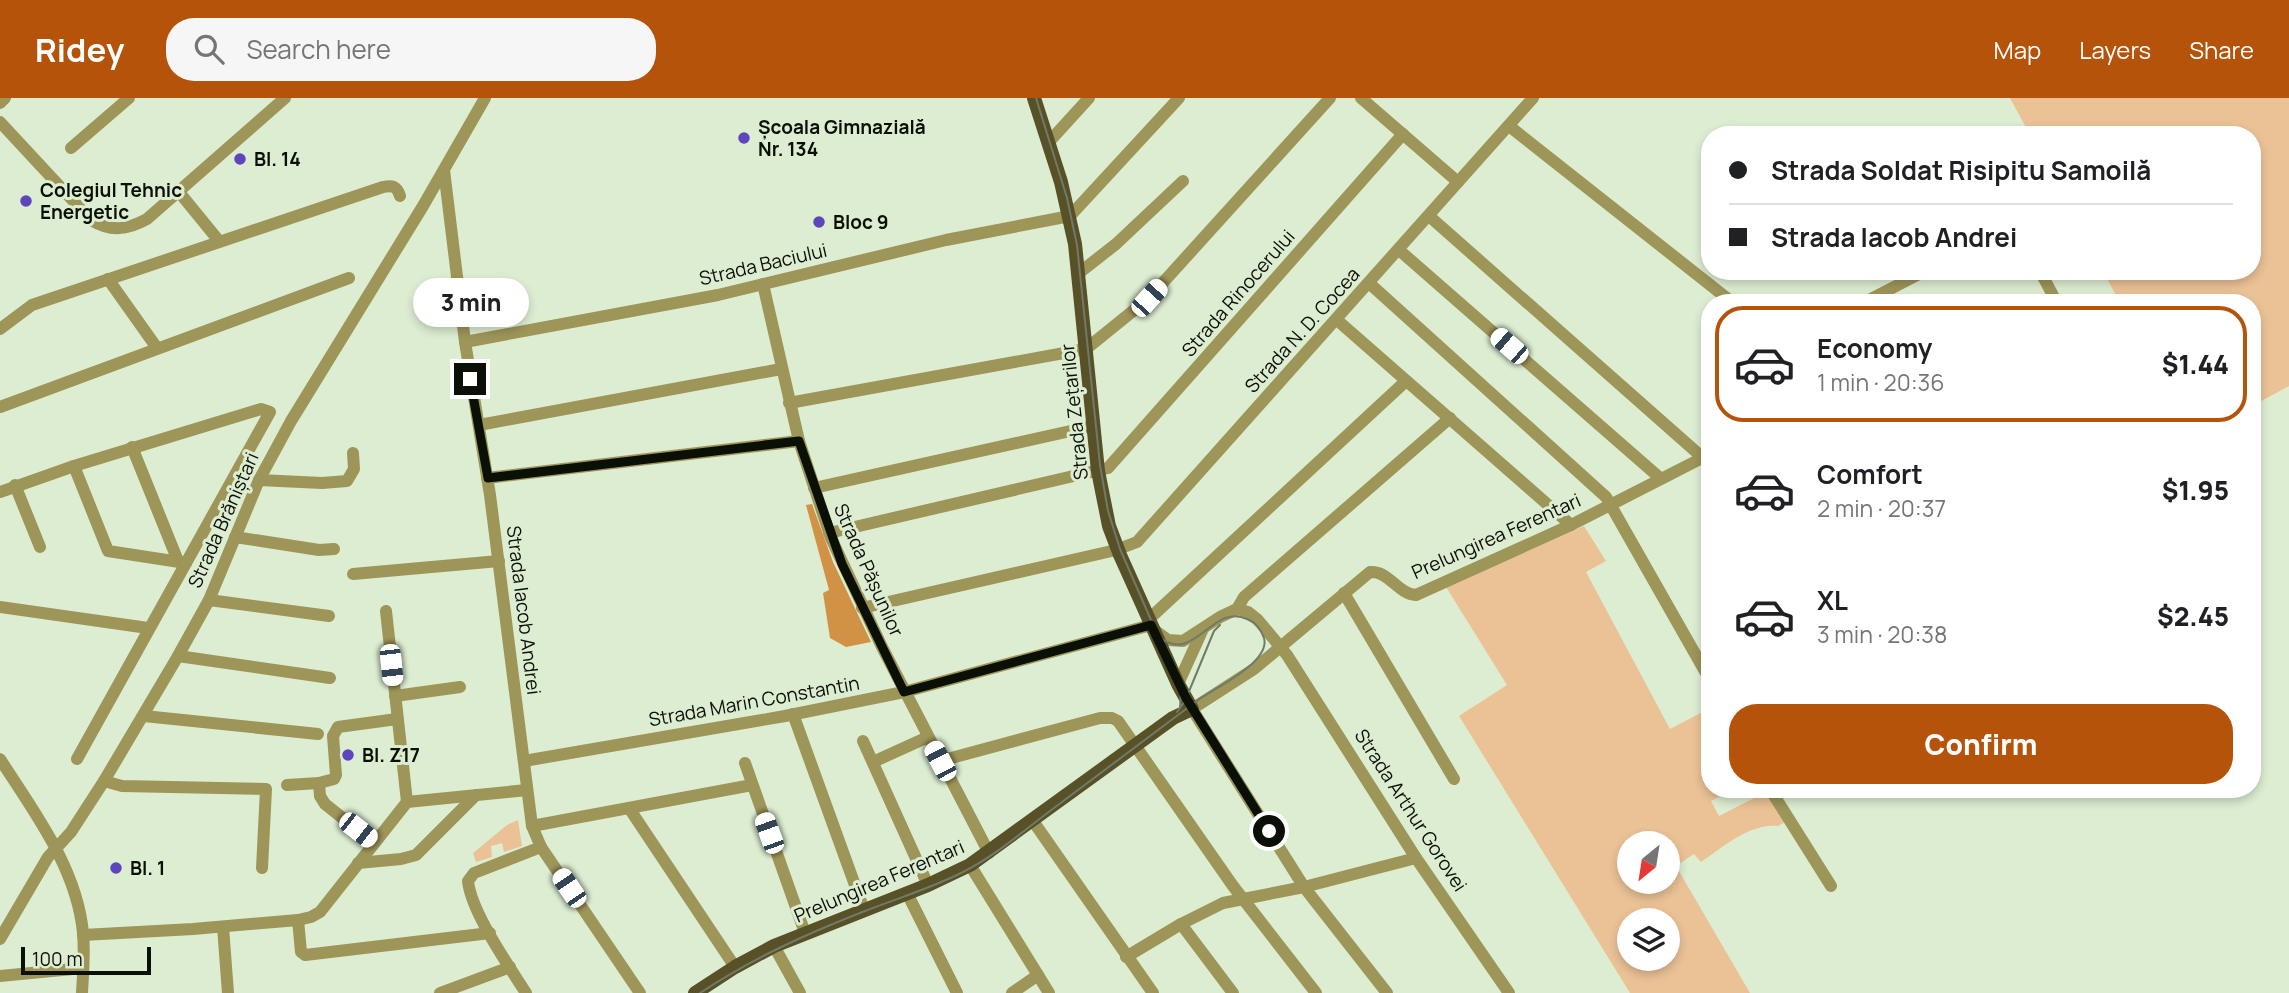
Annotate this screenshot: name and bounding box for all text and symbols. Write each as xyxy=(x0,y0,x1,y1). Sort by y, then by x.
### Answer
search box xyxy=(166,18,656,81)
text: Ridey xyxy=(35,27,124,72)
icon: search xyxy=(190,30,228,68)
text: Search here xyxy=(246,31,391,67)
text: Map xyxy=(1994,33,2041,66)
text: Layers xyxy=(2079,33,2151,66)
text: Share xyxy=(2189,33,2254,66)
place label: Școala Gimnazială Nr. 134 xyxy=(758,114,926,162)
marker: Școala Gimnazială Nr. 134 xyxy=(736,130,752,146)
place label: Bl. 14 xyxy=(254,146,301,172)
marker: Bl. 14 xyxy=(232,151,248,167)
text: Strada Soldat Risipitu Samoilă xyxy=(1771,152,2151,188)
place label: Colegiul Tehnic Energetic xyxy=(40,177,182,225)
marker: Colegiul Tehnic Energetic xyxy=(18,193,34,209)
place label: Bloc 9 xyxy=(833,209,889,235)
marker: Bloc 9 xyxy=(811,214,827,230)
text: Strada Iacob Andrei xyxy=(1771,219,2017,255)
street label: Strada Rinocerului xyxy=(1176,224,1300,362)
street label: Strada Baciului xyxy=(697,237,829,291)
street label: Strada N. D. Cocea xyxy=(1239,262,1365,398)
car xyxy=(1128,275,1171,321)
callout: 3 min xyxy=(412,278,528,327)
text: 3 min xyxy=(441,286,501,318)
car xyxy=(1487,324,1532,368)
text: Economy xyxy=(1817,330,1932,366)
icon: car xyxy=(1733,333,1796,396)
street label: Strada Zețarilor xyxy=(1054,343,1094,481)
text: $1.44 xyxy=(2162,346,2229,382)
route end xyxy=(454,363,486,395)
text: 1 min · 20:36 xyxy=(1817,366,1945,398)
street label: Strada Brăniștari xyxy=(181,448,265,592)
text: Comfort xyxy=(1817,456,1923,492)
icon: car xyxy=(1733,459,1796,522)
text: $1.95 xyxy=(2162,472,2229,508)
street label: Prelungirea Ferentari xyxy=(1407,487,1585,585)
text: 2 min · 20:37 xyxy=(1817,492,1946,524)
street label: Strada Pășunilor xyxy=(828,499,910,641)
street label: Strada Iacob Andrei xyxy=(501,524,547,696)
text: XL xyxy=(1817,582,1848,618)
icon: car xyxy=(1733,585,1796,648)
text: $2.45 xyxy=(2157,598,2229,634)
text: 3 min · 20:38 xyxy=(1817,618,1947,650)
car xyxy=(379,643,404,687)
street label: Strada Marin Constantin xyxy=(646,670,862,732)
button: Confirm xyxy=(1729,704,2233,784)
street label: Strada Arthur Gorovei xyxy=(1349,724,1473,896)
car xyxy=(921,738,960,784)
place label: Bl. Z17 xyxy=(362,742,420,768)
marker: Bl. Z17 xyxy=(340,747,356,763)
car xyxy=(335,809,382,851)
car xyxy=(752,810,787,856)
route start xyxy=(1253,815,1285,847)
north arrow xyxy=(1617,831,1680,894)
map controls xyxy=(1617,831,1680,971)
street label: Prelungirea Ferentari xyxy=(790,833,968,929)
place label: Bl. 1 xyxy=(130,855,165,881)
marker: Bl. 1 xyxy=(108,860,124,876)
car xyxy=(549,865,590,911)
button: layers xyxy=(1617,908,1680,971)
scale bar xyxy=(21,944,150,976)
text: 100 m xyxy=(32,946,83,972)

